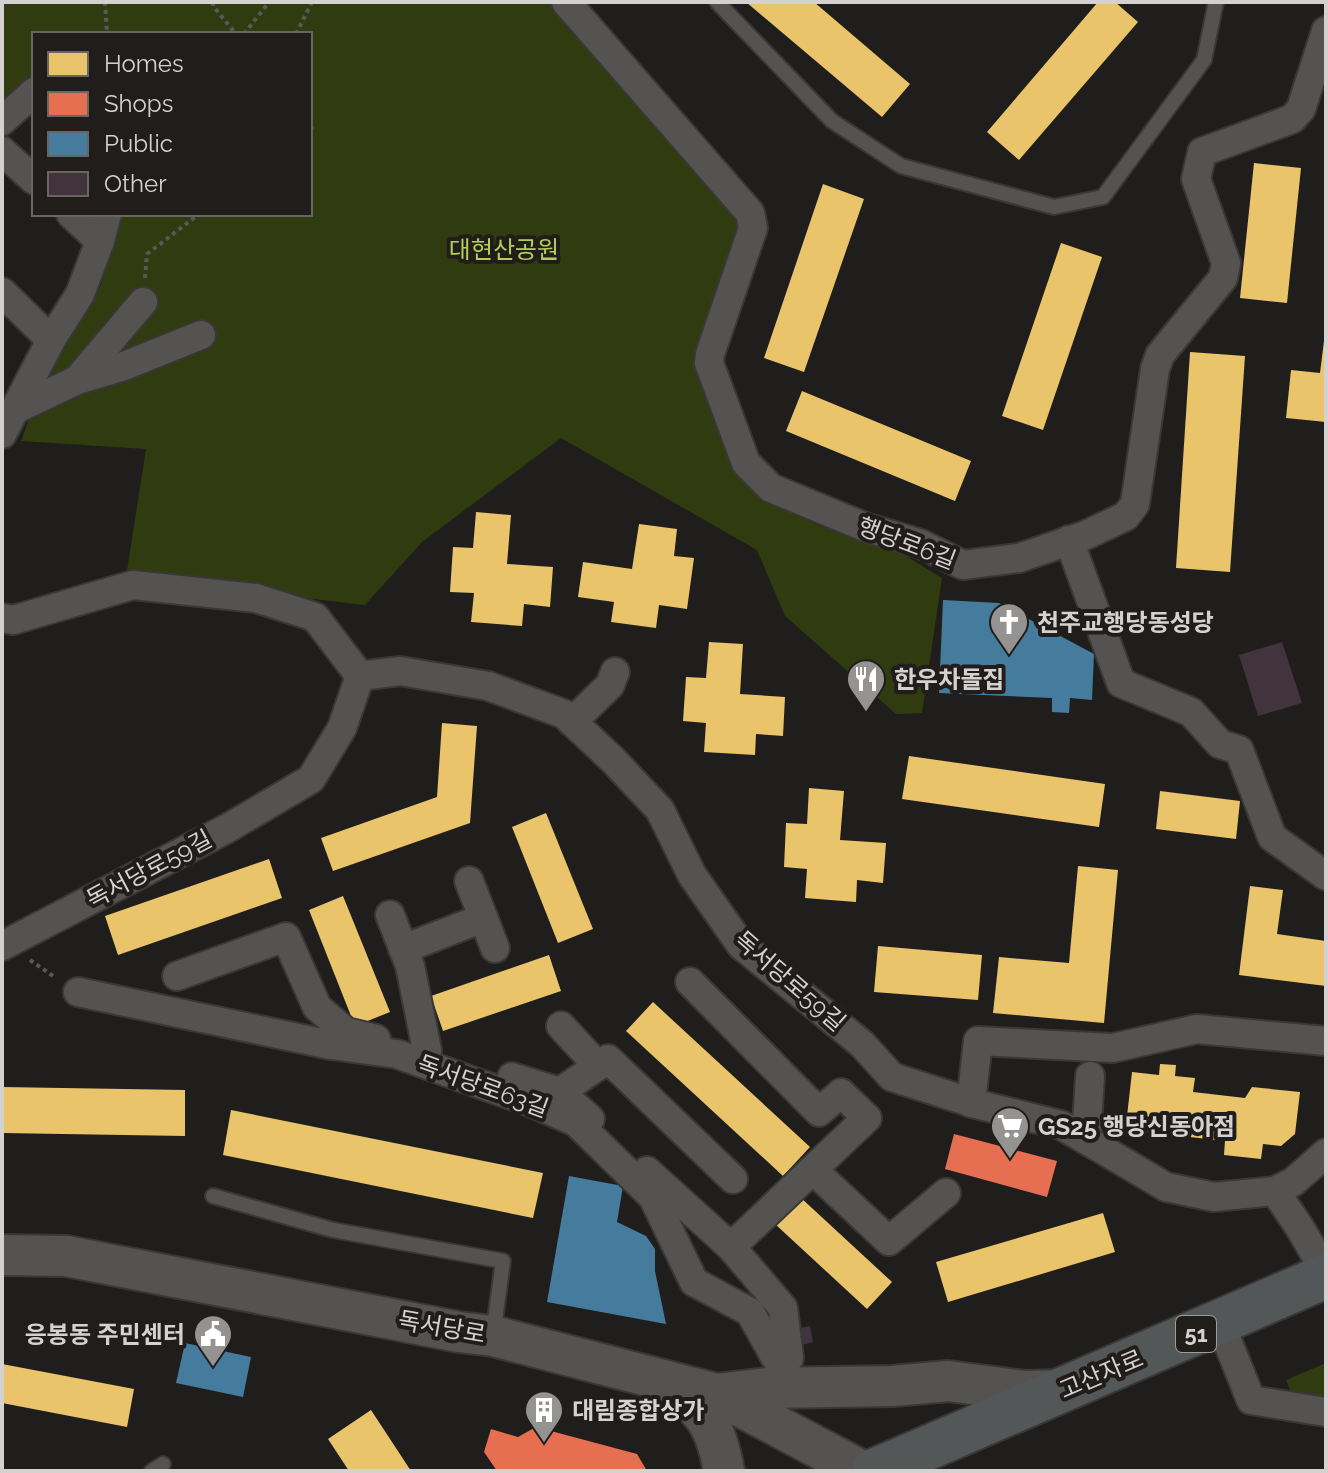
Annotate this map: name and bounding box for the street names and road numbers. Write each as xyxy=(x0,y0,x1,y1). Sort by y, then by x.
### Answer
street label: 행당로6길 xyxy=(854,511,960,575)
street label: 독서당로59길 xyxy=(81,824,217,914)
street label: 독서당로59길 xyxy=(729,925,851,1037)
street label: 독서당로63길 xyxy=(413,1049,553,1123)
street label: 독서당로 xyxy=(396,1305,488,1349)
road number: 51 xyxy=(1176,1316,1216,1352)
street label: 고산자로 xyxy=(1055,1343,1147,1405)

